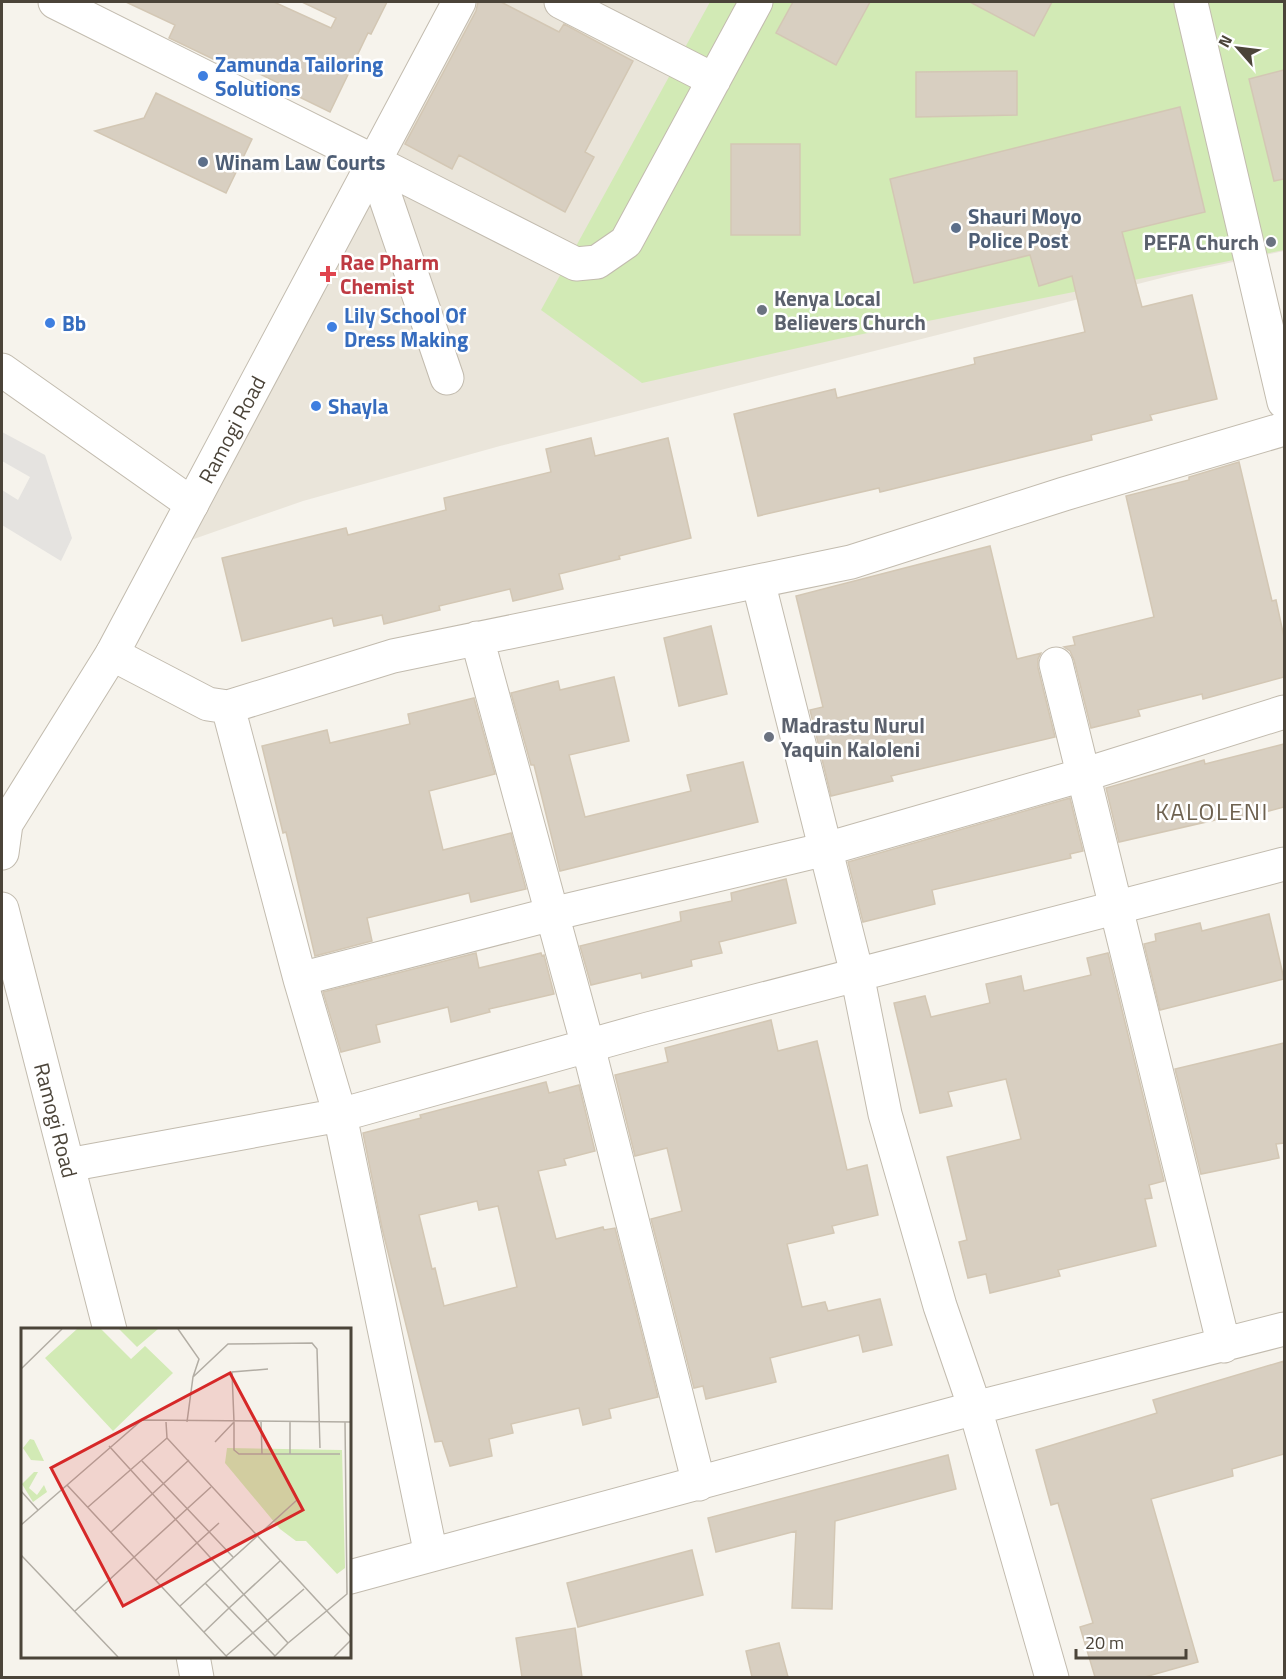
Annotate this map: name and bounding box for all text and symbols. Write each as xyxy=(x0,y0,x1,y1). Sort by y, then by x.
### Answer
north arrow xyxy=(1208,18,1268,78)
text: N xyxy=(1212,30,1238,51)
place label: Zamunda Tailoring Solutions xyxy=(215,48,383,104)
marker: Zamunda Tailoring Solutions xyxy=(196,69,210,83)
place label: Winam Law Courts xyxy=(215,146,385,178)
marker: Winam Law Courts xyxy=(196,155,210,169)
place label: Shauri Moyo Police Post xyxy=(968,200,1082,256)
marker: Shauri Moyo Police Post xyxy=(949,221,963,235)
place label: PEFA Church xyxy=(1144,226,1259,258)
marker: PEFA Church xyxy=(1264,235,1278,249)
place label: Rae Pharm Chemist xyxy=(340,246,439,302)
marker: Rae Pharm Chemist xyxy=(321,267,335,281)
place label: Kenya Local Believers Church xyxy=(774,282,926,338)
place label: Lily School Of Dress Making xyxy=(344,299,468,355)
marker: Kenya Local Believers Church xyxy=(755,303,769,317)
place label: Bb xyxy=(62,307,86,339)
marker: Bb xyxy=(43,316,57,330)
marker: Lily School Of Dress Making xyxy=(325,320,339,334)
street label: Ramogi Road xyxy=(190,370,273,489)
place label: Shayla xyxy=(328,390,389,422)
marker: Shayla xyxy=(309,399,323,413)
place label: Madrastu Nurul Yaquin Kaloleni xyxy=(781,709,925,765)
marker: Madrastu Nurul Yaquin Kaloleni xyxy=(762,730,776,744)
district label: KALOLENI xyxy=(1155,793,1269,829)
street label: Ramogi Road xyxy=(26,1059,86,1181)
inset map xyxy=(21,1328,351,1658)
scale bar xyxy=(1076,1622,1186,1660)
text: 20 m xyxy=(1085,1629,1124,1656)

